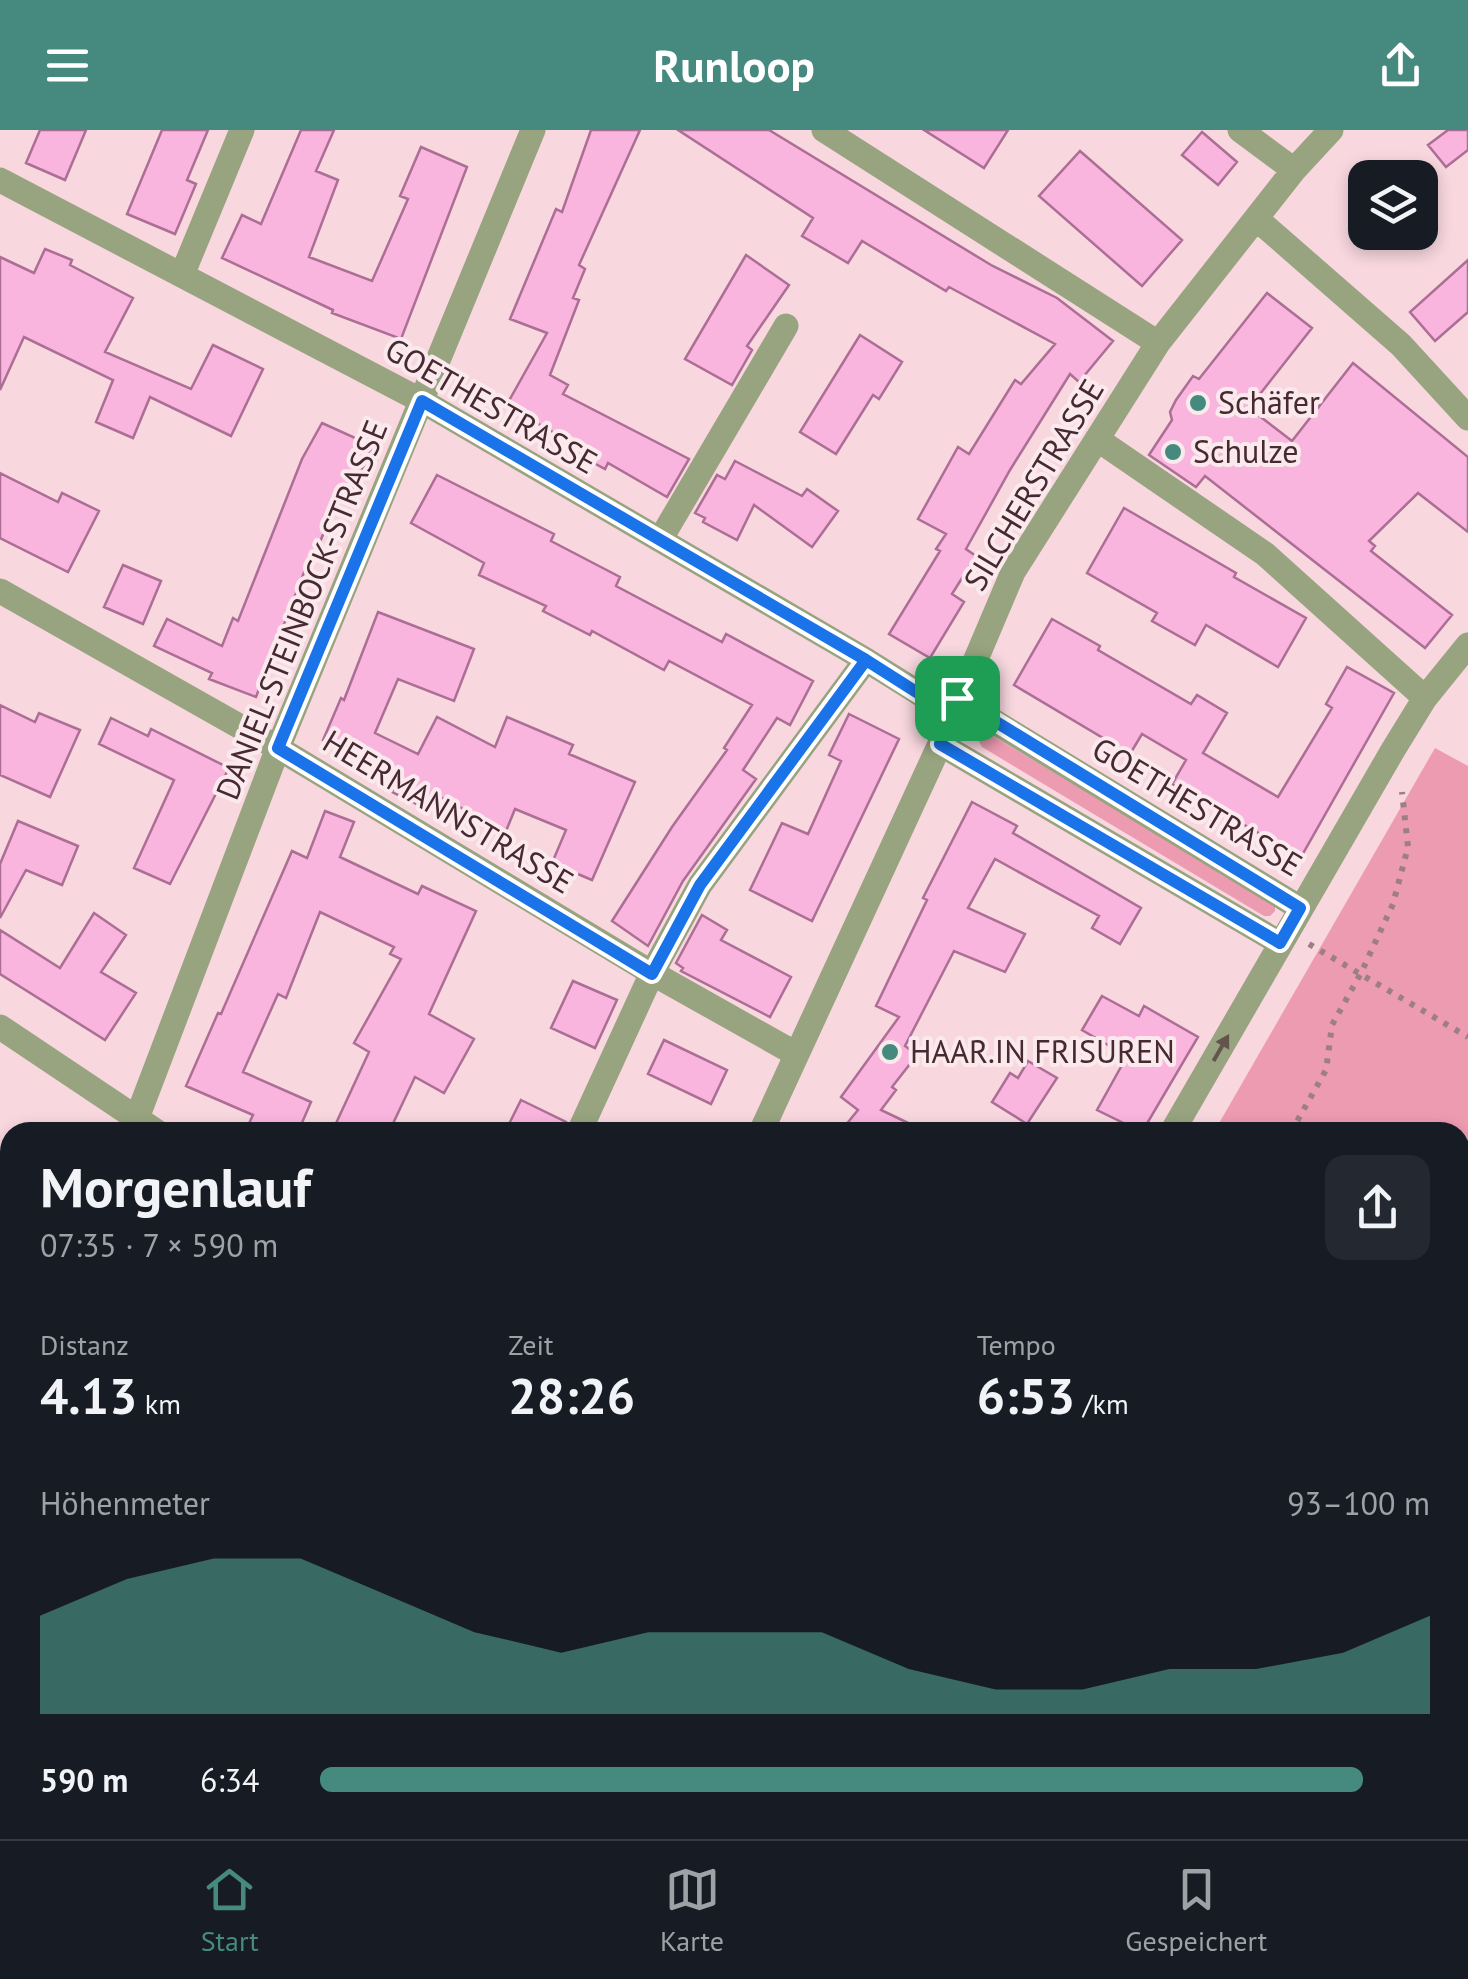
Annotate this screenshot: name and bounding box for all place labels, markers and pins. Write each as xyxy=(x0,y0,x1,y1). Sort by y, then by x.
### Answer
place label: Schäfer xyxy=(1218,381,1320,423)
marker: Schäfer xyxy=(1187,392,1209,414)
place label: Schulze xyxy=(1193,430,1299,472)
marker: Schulze xyxy=(1162,441,1184,463)
pin xyxy=(915,656,1000,741)
place label: HAAR.IN FRISUREN xyxy=(910,1030,1175,1072)
marker: HAAR.IN FRISUREN xyxy=(879,1041,901,1063)

